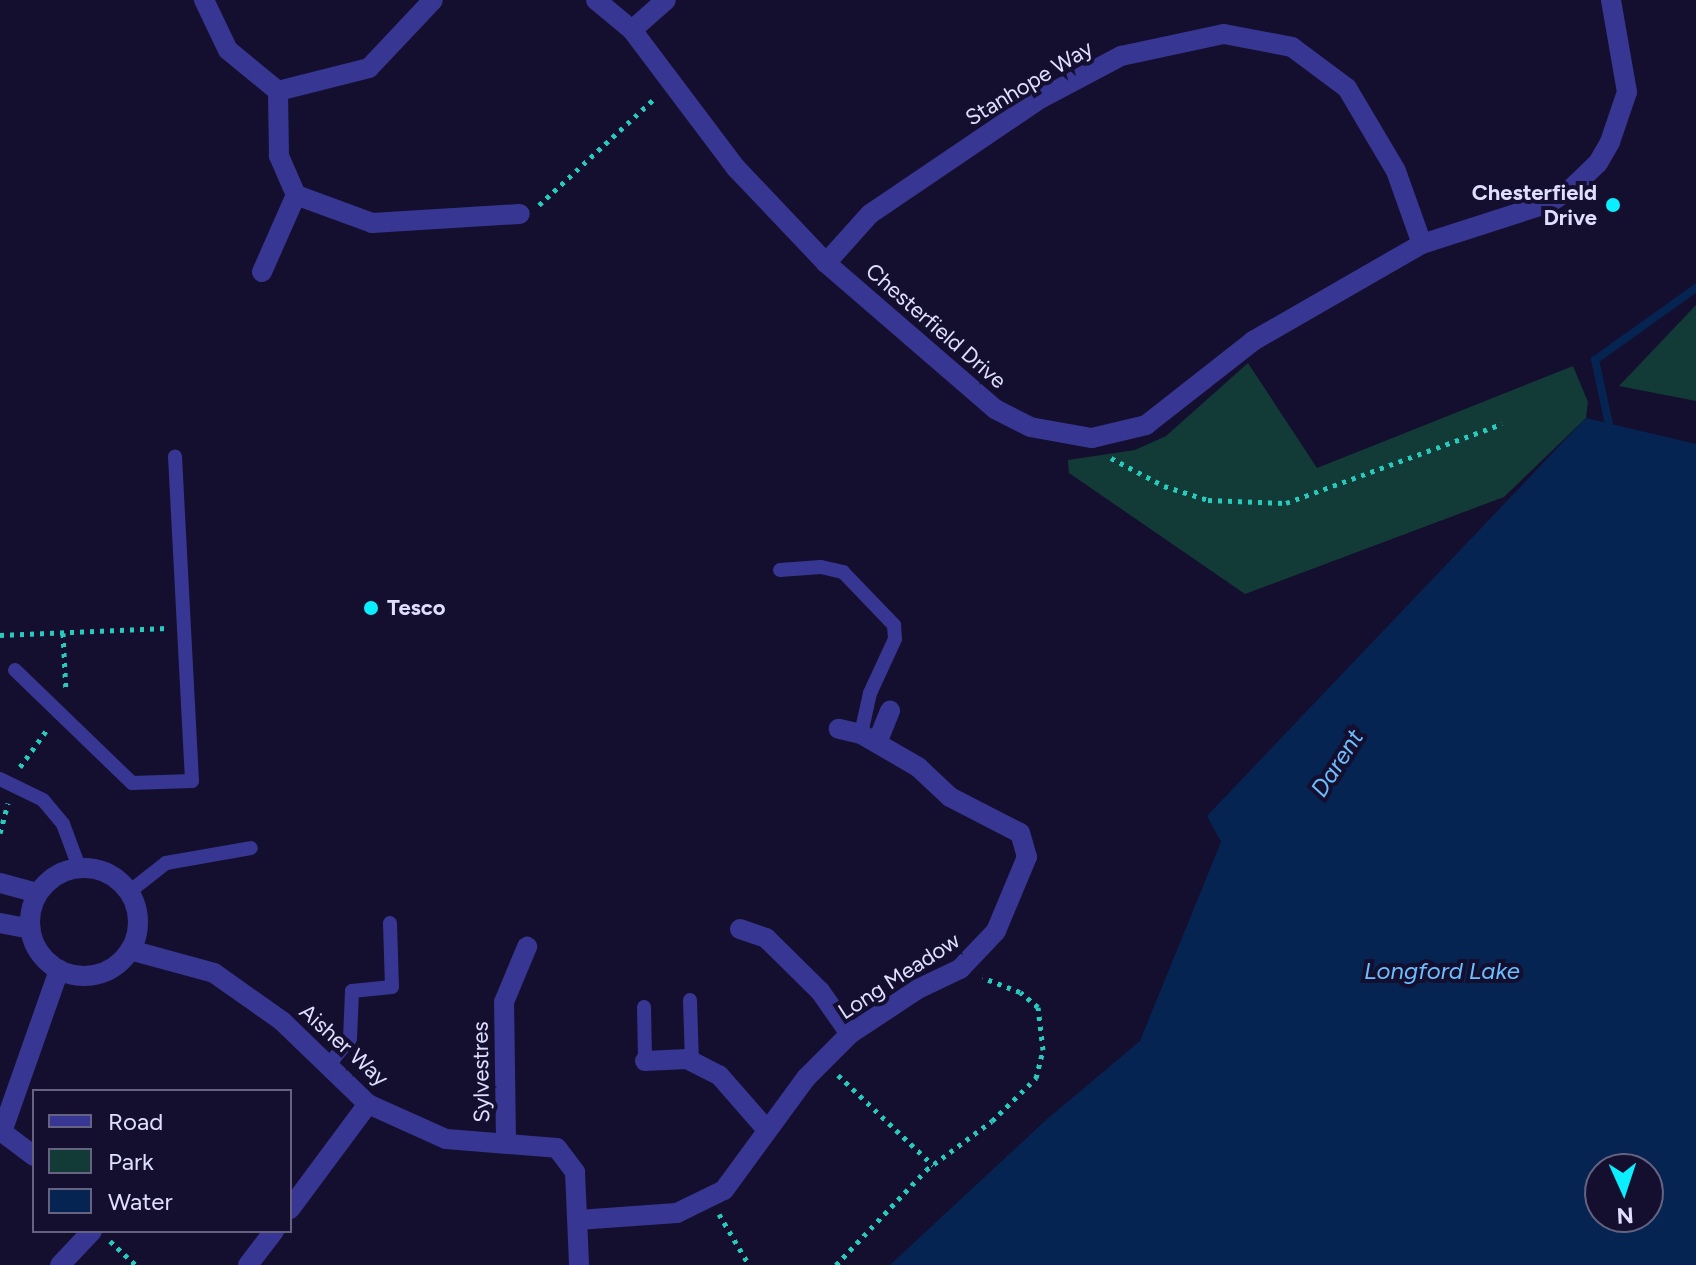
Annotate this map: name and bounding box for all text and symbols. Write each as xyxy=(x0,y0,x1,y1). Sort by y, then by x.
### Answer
street label: Stanhope Way xyxy=(961,35,1097,131)
place label: Chesterfield Drive xyxy=(1472,179,1597,230)
marker: Chesterfield Drive xyxy=(1604,196,1622,214)
street label: Chesterfield Drive xyxy=(860,258,1012,394)
place label: Tesco xyxy=(387,595,446,621)
marker: Tesco xyxy=(362,599,380,617)
water label: Darent xyxy=(1305,724,1369,802)
street label: Long Meadow xyxy=(833,927,965,1025)
water label: Longford Lake xyxy=(1364,957,1520,985)
street label: Aisher Way xyxy=(294,998,394,1092)
street label: Sylvestres xyxy=(467,1021,495,1123)
legend xyxy=(32,1089,292,1233)
text: Road xyxy=(108,1107,163,1136)
text: Park xyxy=(108,1147,154,1176)
north arrow xyxy=(1584,1153,1664,1233)
text: Water xyxy=(108,1187,173,1216)
text: N xyxy=(1616,1202,1634,1229)

